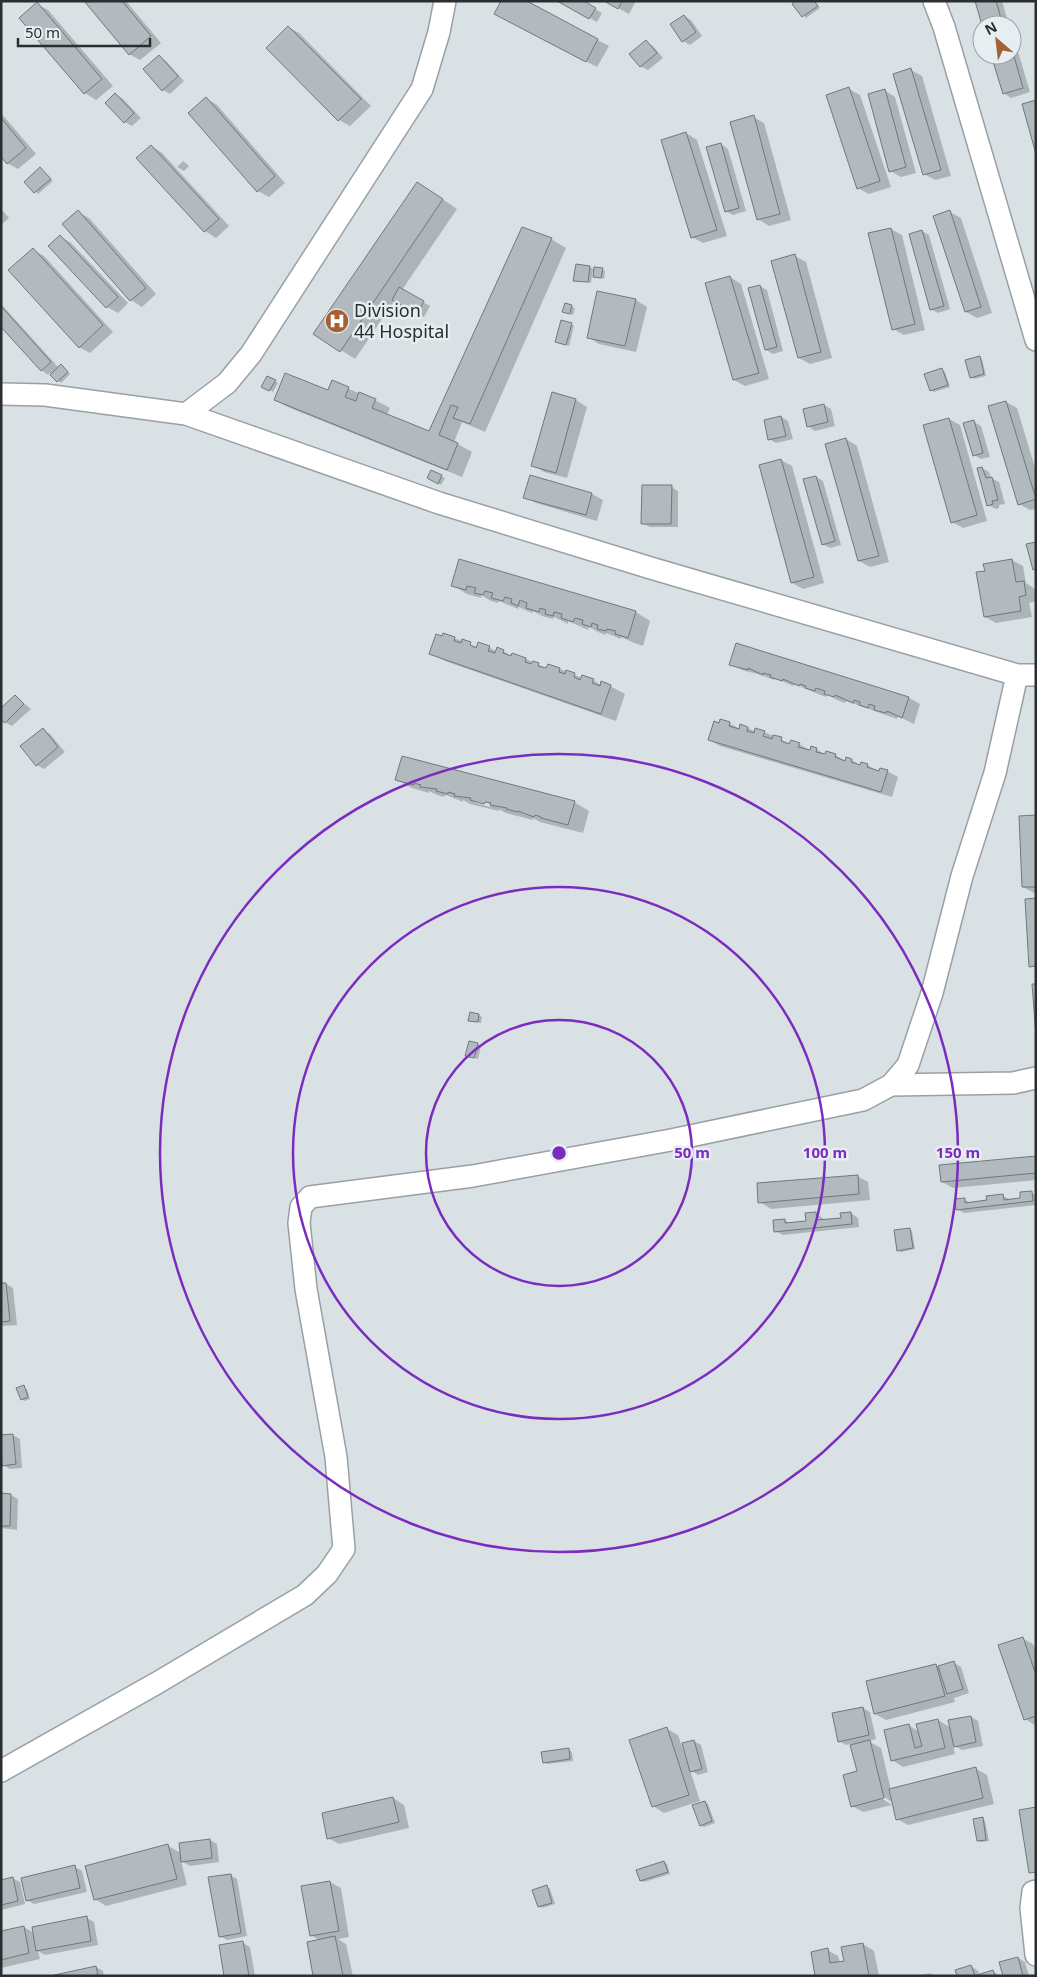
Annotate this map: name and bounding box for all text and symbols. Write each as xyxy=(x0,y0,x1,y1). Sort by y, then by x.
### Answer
scale bar xyxy=(18,15,150,47)
north arrow xyxy=(972,15,1022,65)
text: N xyxy=(981,17,1000,39)
text: 50 m xyxy=(25,22,60,42)
place label: Division 44 Hospital xyxy=(354,298,449,343)
hospital icon: Division 44 Hospital xyxy=(324,308,350,334)
text: 50 m xyxy=(674,1142,710,1162)
text: 100 m xyxy=(803,1142,847,1162)
text: 150 m xyxy=(936,1142,980,1162)
centre of rings xyxy=(550,1144,568,1162)

